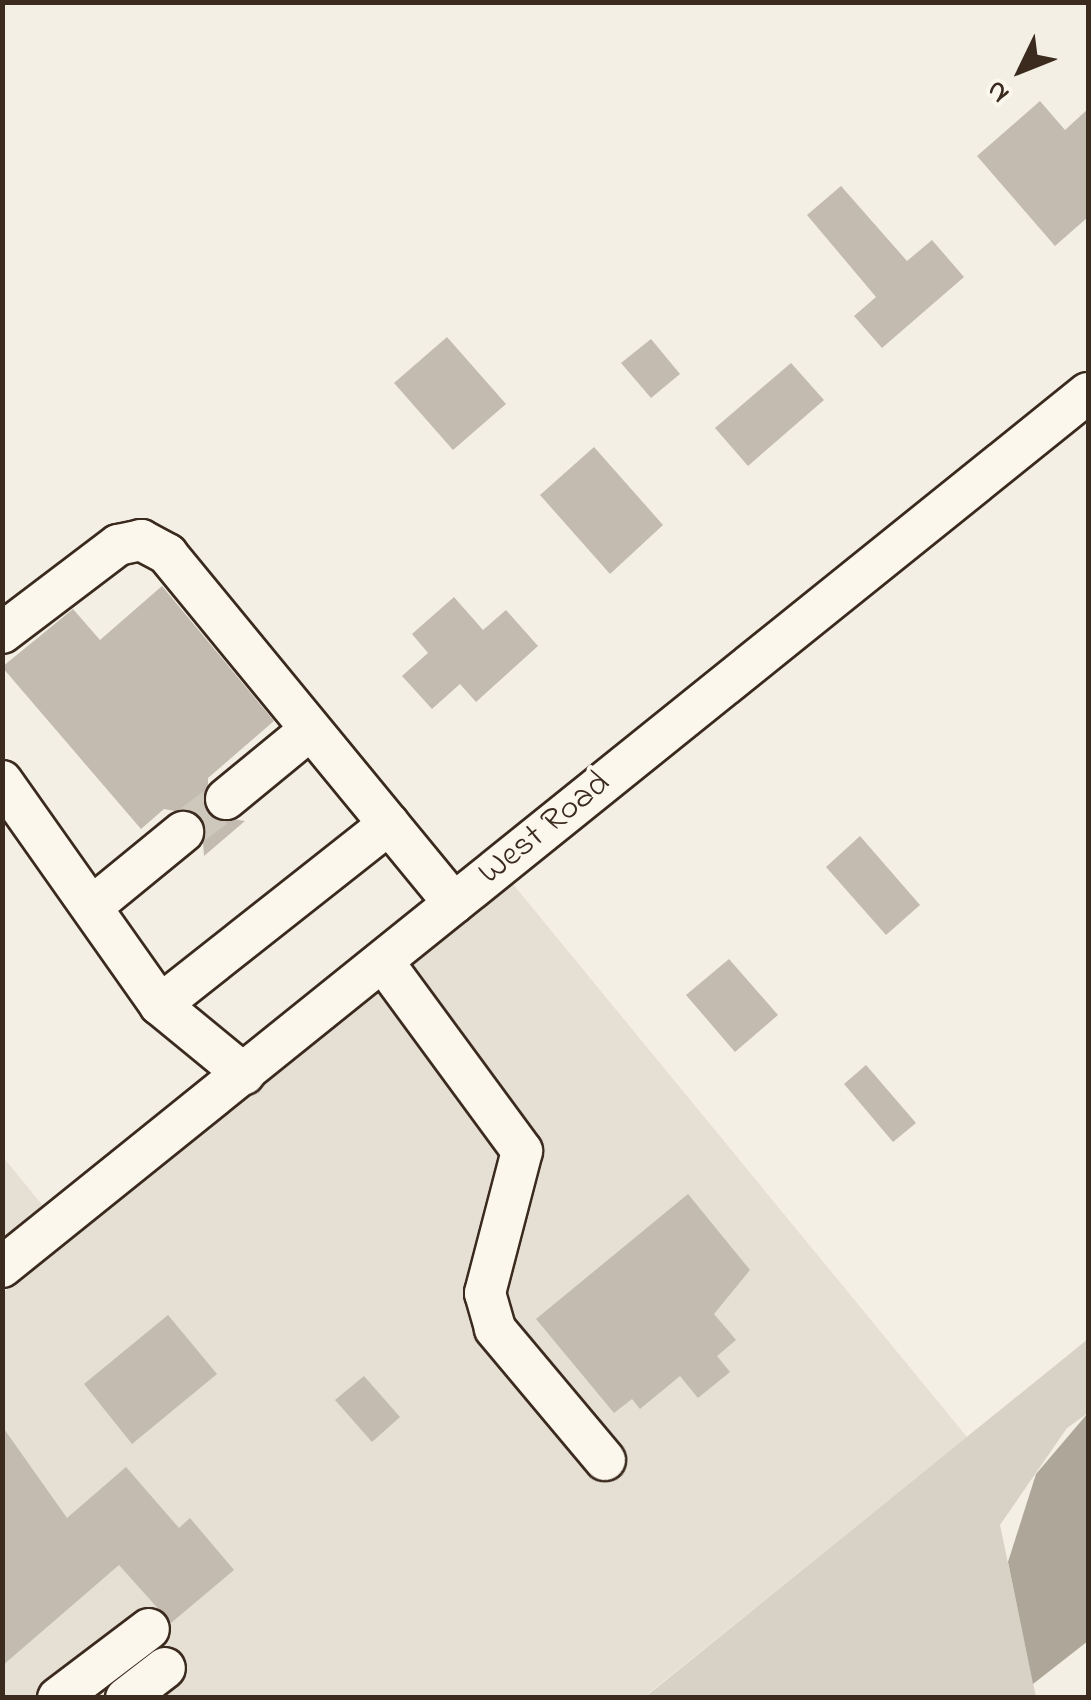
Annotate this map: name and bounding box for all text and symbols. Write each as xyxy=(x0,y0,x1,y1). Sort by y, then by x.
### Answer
north arrow xyxy=(971,20,1071,120)
text: N xyxy=(977,70,1020,112)
street label: West Road xyxy=(471,763,619,895)

